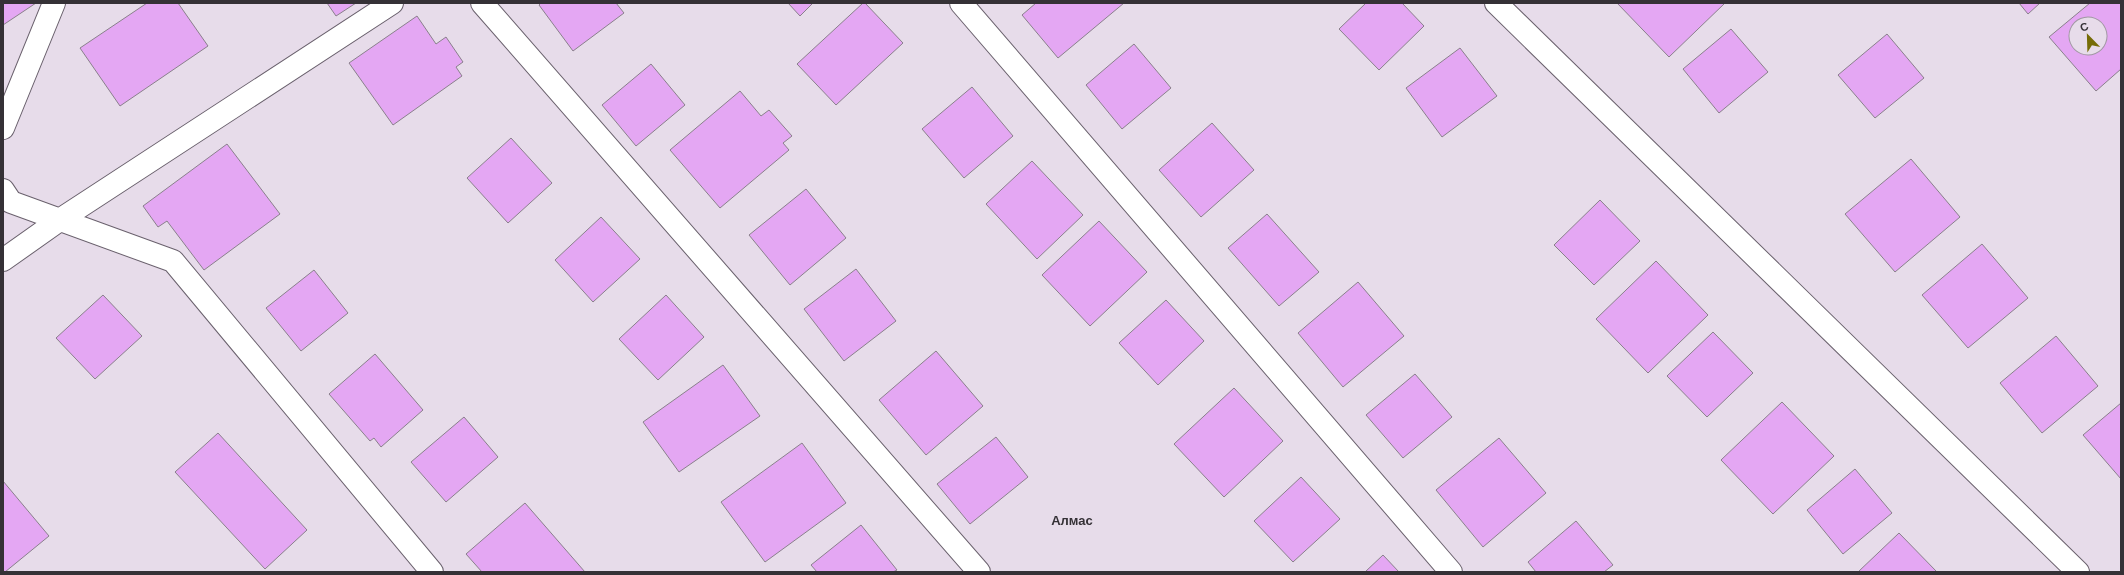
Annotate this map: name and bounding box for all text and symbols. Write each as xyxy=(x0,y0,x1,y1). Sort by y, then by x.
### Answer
north arrow xyxy=(2068,16,2108,56)
text: С xyxy=(2078,19,2090,34)
district label: Алмас xyxy=(1051,512,1093,528)

